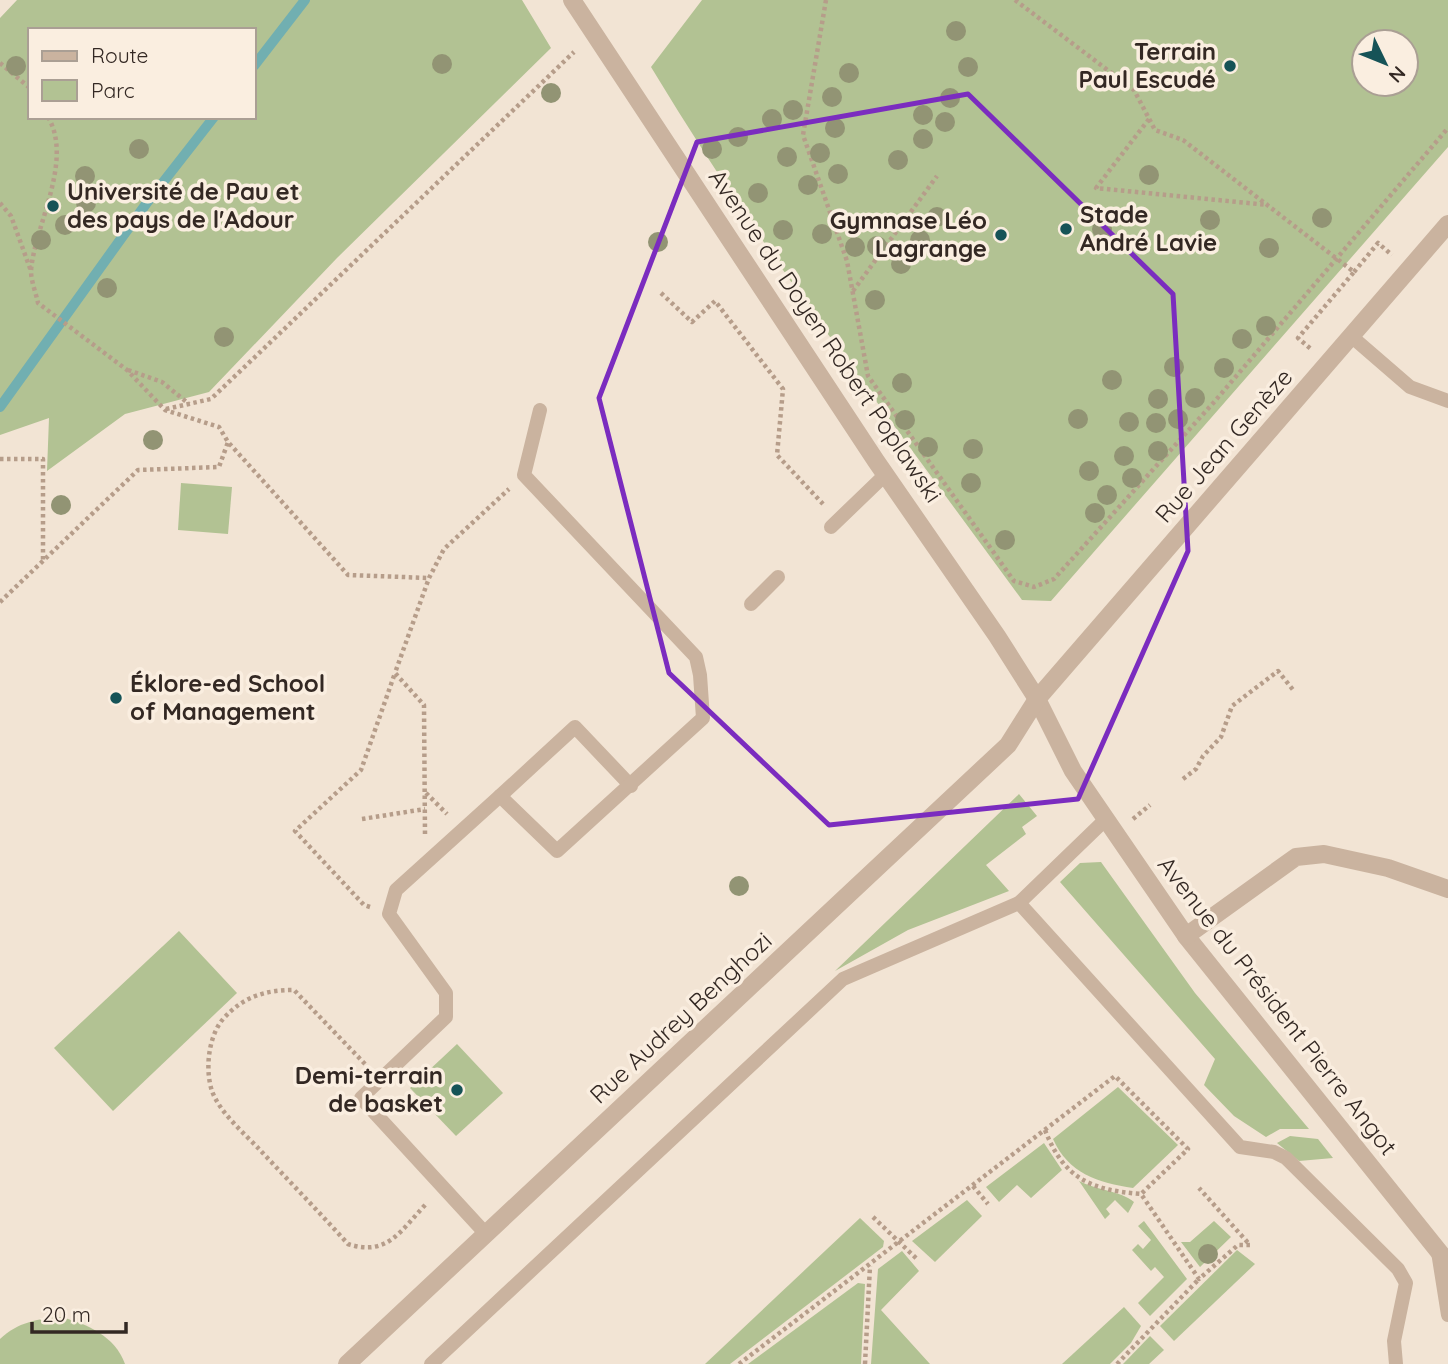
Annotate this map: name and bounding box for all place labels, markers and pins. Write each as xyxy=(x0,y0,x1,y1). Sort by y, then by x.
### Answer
place label: Terrain Paul Escudé xyxy=(1078,36,1216,94)
marker: Terrain Paul Escudé xyxy=(1222,58,1238,74)
place label: Université de Pau et des pays de l'Adour xyxy=(67,176,300,234)
marker: Université de Pau et des pays de l'Adour xyxy=(45,198,61,214)
place label: Stade André Lavie xyxy=(1080,199,1217,257)
place label: Gymnase Léo Lagrange xyxy=(830,205,987,263)
marker: Stade André Lavie xyxy=(1058,221,1074,237)
marker: Gymnase Léo Lagrange xyxy=(993,227,1009,243)
place label: Éklore-ed School of Management xyxy=(130,668,325,726)
marker: Éklore-ed School of Management xyxy=(108,690,124,706)
place label: Demi-terrain de basket xyxy=(295,1060,443,1118)
marker: Demi-terrain de basket xyxy=(449,1082,465,1098)

